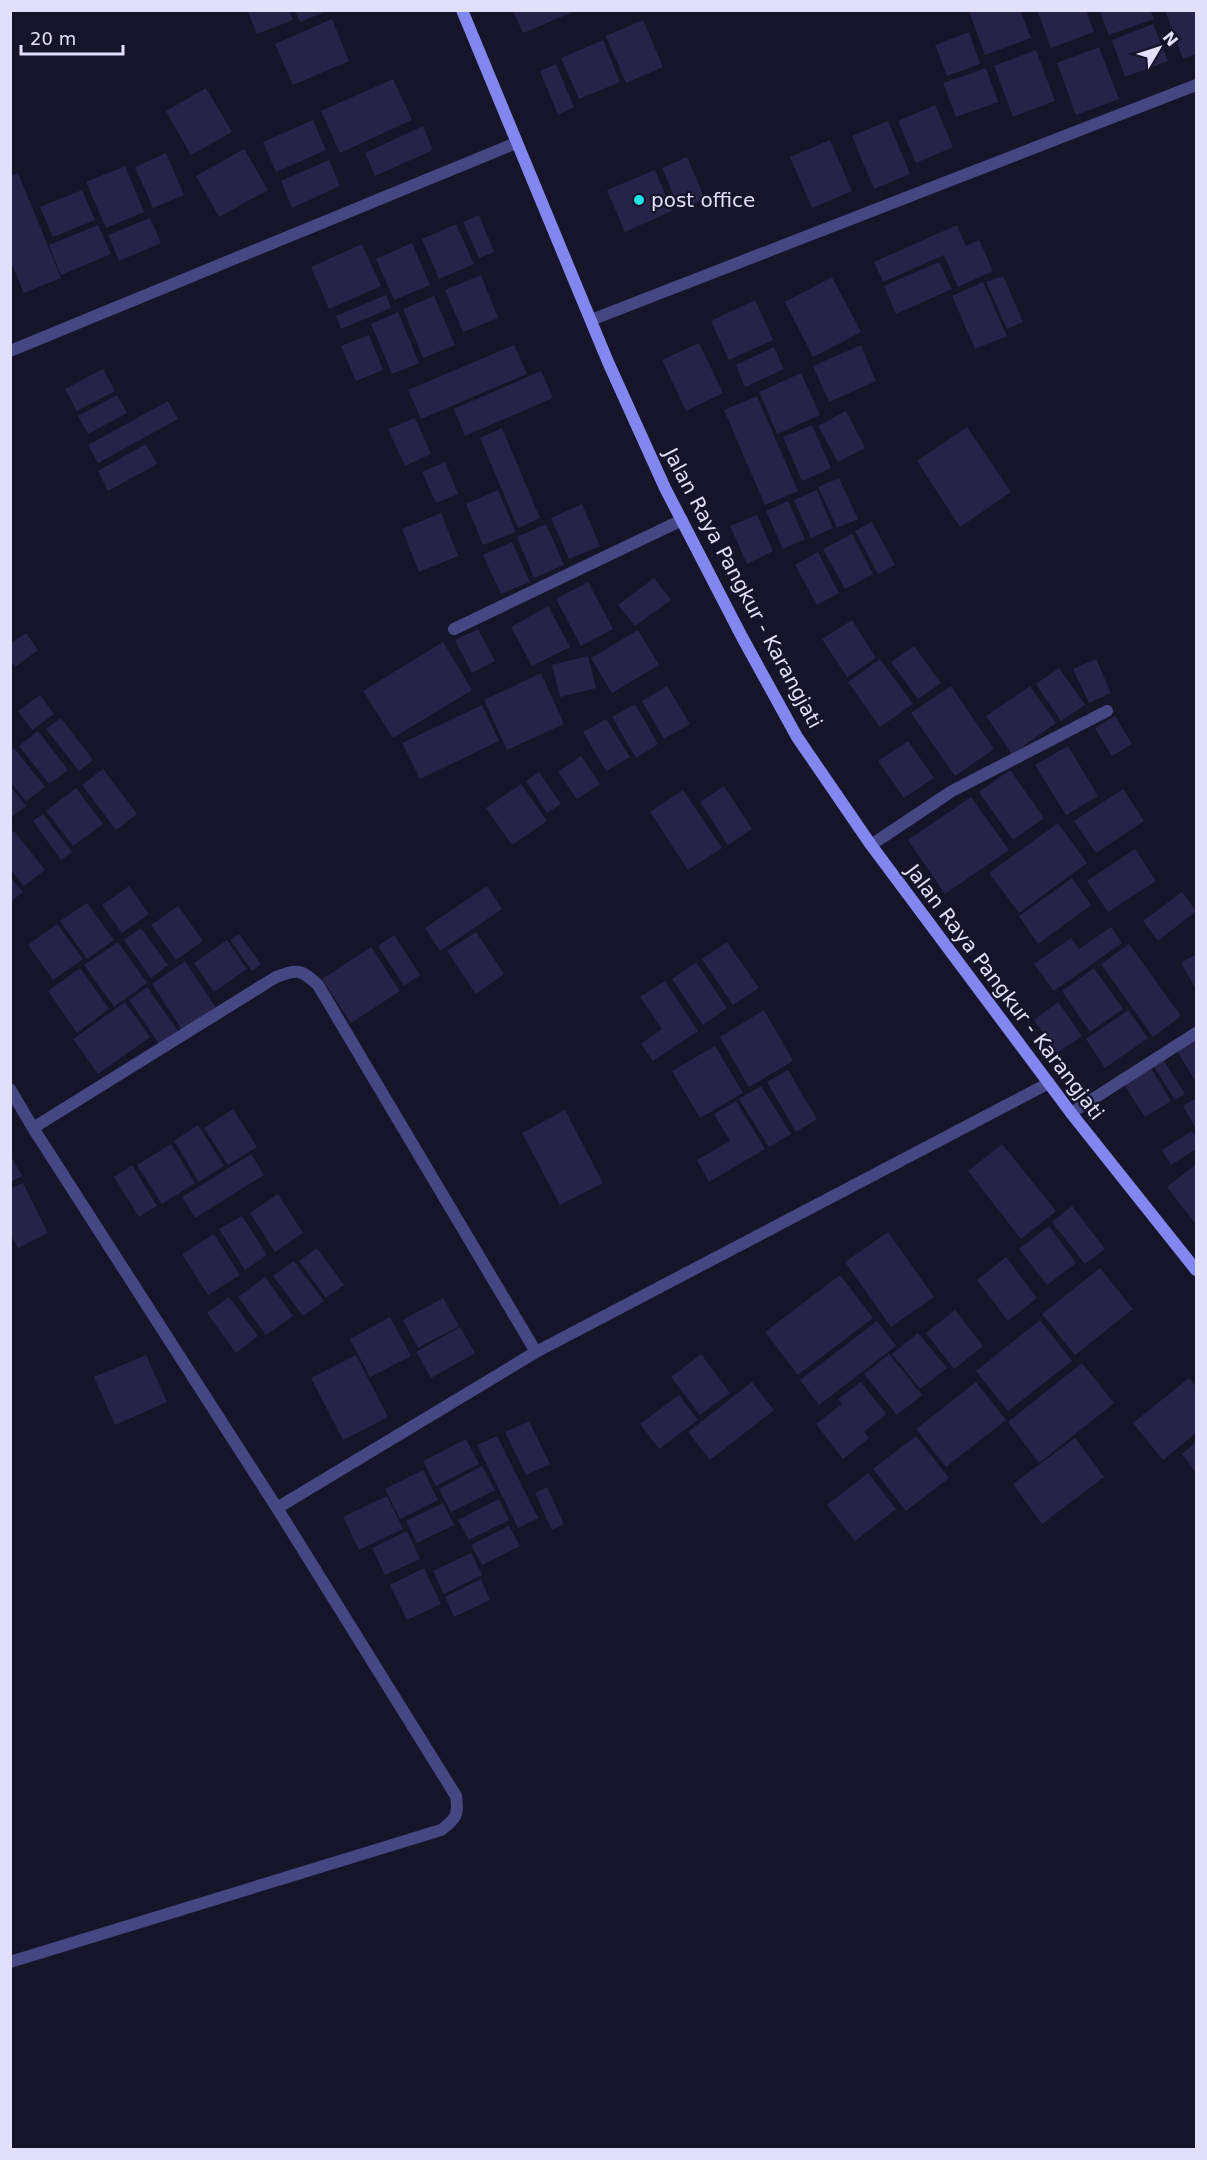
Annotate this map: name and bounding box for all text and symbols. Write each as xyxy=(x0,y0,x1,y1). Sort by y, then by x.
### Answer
scale bar xyxy=(21,18,123,56)
north arrow xyxy=(1129,18,1189,78)
text: 20 m xyxy=(30,28,76,49)
text: N xyxy=(1159,28,1182,50)
place label: post office xyxy=(651,188,755,212)
marker: post office xyxy=(632,193,646,207)
street label: Jalan Raya Pangkur - Karangjati xyxy=(658,442,827,732)
street label: Jalan Raya Pangkur - Karangjati xyxy=(900,858,1109,1125)

